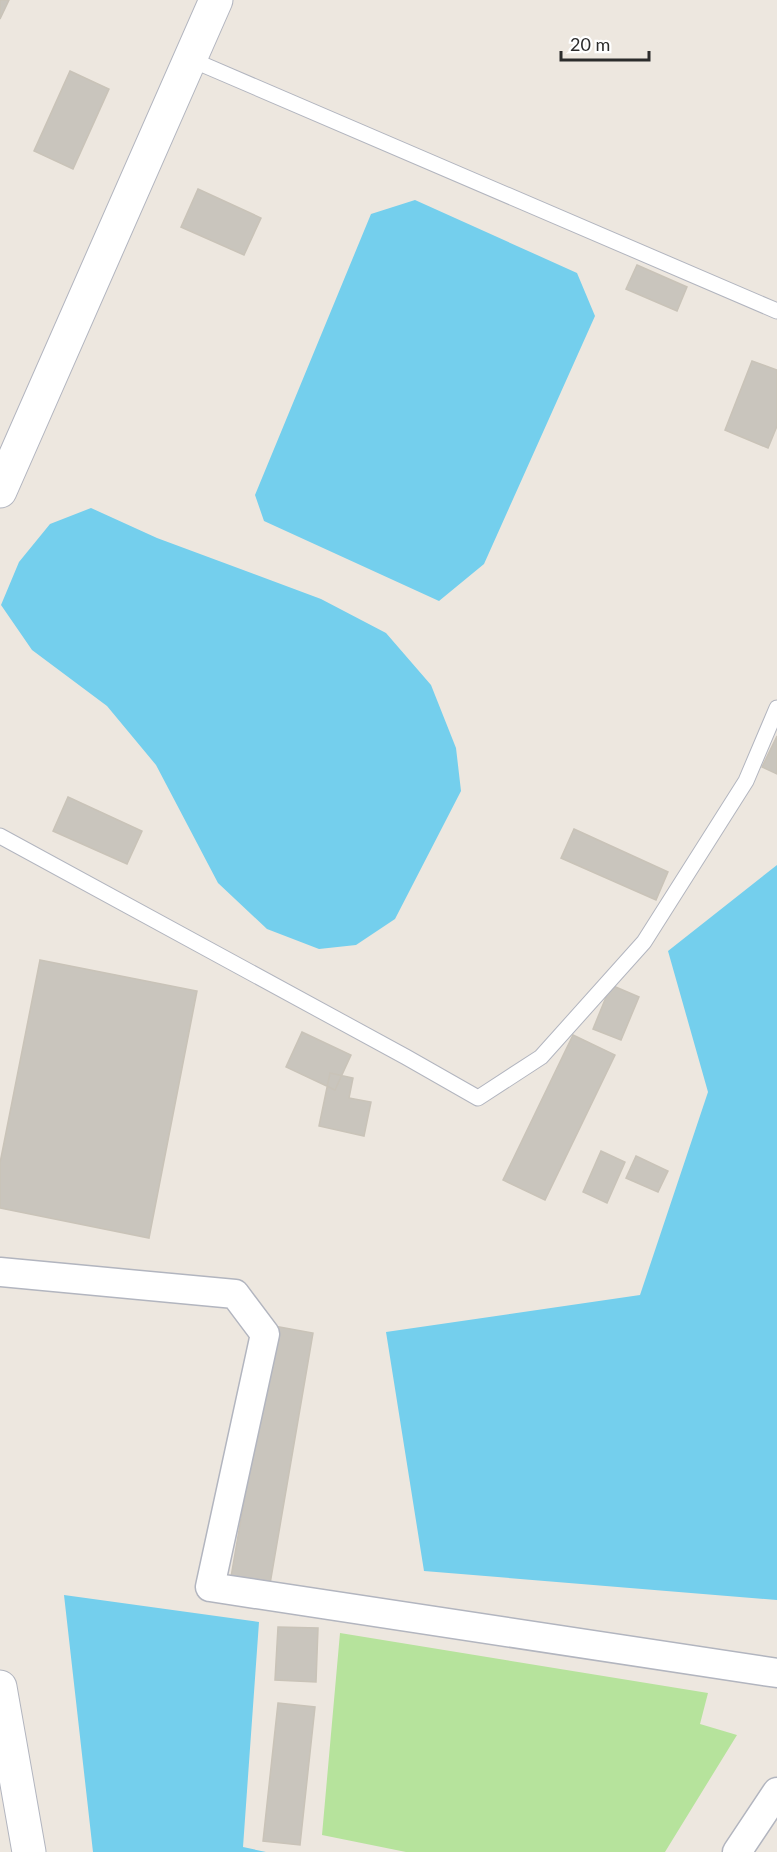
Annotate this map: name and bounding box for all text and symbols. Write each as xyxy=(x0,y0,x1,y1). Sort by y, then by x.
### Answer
scale bar xyxy=(561,24,650,62)
text: 20 m xyxy=(570,33,610,55)

